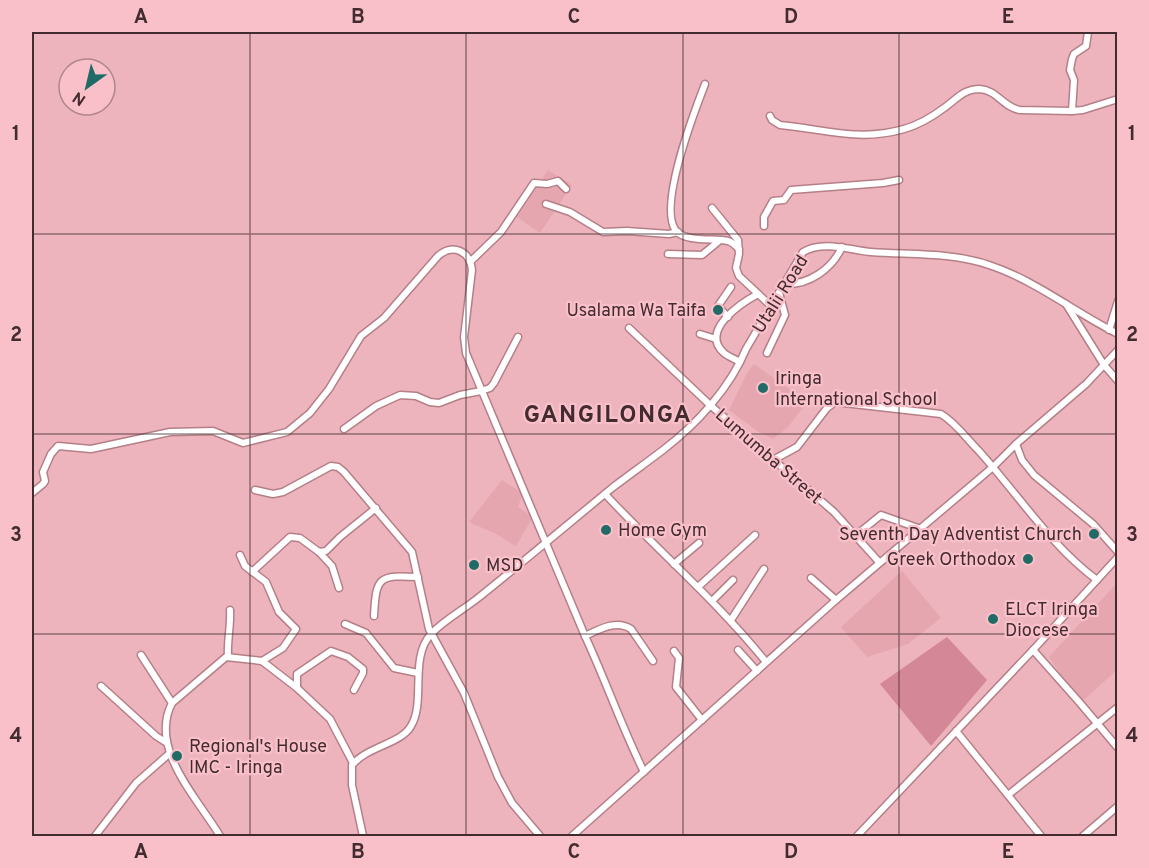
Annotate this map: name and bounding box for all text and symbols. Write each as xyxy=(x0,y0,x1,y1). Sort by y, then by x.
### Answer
text: A xyxy=(134,5,148,31)
text: B xyxy=(351,5,365,31)
text: C xyxy=(568,5,580,31)
text: D xyxy=(784,5,798,31)
text: E xyxy=(1002,5,1014,31)
north arrow xyxy=(57,57,117,117)
text: N xyxy=(69,86,90,109)
text: 1 xyxy=(12,122,20,148)
text: 1 xyxy=(1128,122,1136,148)
street label: Utalii Road xyxy=(748,251,814,338)
place label: Usalama Wa Taifa xyxy=(567,300,706,323)
marker: Usalama Wa Taifa xyxy=(711,303,725,317)
text: 2 xyxy=(10,323,22,349)
text: 2 xyxy=(1126,323,1138,349)
place label: Iringa International School xyxy=(775,368,937,412)
marker: Iringa International School xyxy=(756,381,770,395)
district label: GANGILONGA xyxy=(524,401,692,431)
street label: Lumumba Street xyxy=(710,404,826,510)
place label: Home Gym xyxy=(618,520,707,543)
text: 3 xyxy=(10,523,22,549)
marker: Home Gym xyxy=(599,523,613,537)
text: 3 xyxy=(1126,523,1138,549)
place label: Seventh Day Adventist Church xyxy=(839,524,1082,547)
marker: Seventh Day Adventist Church xyxy=(1087,527,1101,541)
place label: Greek Orthodox xyxy=(887,549,1016,572)
marker: Greek Orthodox xyxy=(1021,552,1035,566)
place label: MSD xyxy=(486,555,524,578)
marker: MSD xyxy=(467,558,481,572)
place label: ELCT Iringa Diocese xyxy=(1005,599,1098,643)
marker: ELCT Iringa Diocese xyxy=(986,612,1000,626)
text: 4 xyxy=(10,724,22,750)
text: 4 xyxy=(1126,724,1138,750)
place label: Regional's House IMC - Iringa xyxy=(189,736,327,780)
marker: Regional's House IMC - Iringa xyxy=(170,749,184,763)
text: A xyxy=(134,840,148,866)
text: B xyxy=(351,840,365,866)
text: C xyxy=(568,840,580,866)
text: D xyxy=(784,840,798,866)
text: E xyxy=(1002,840,1014,866)

